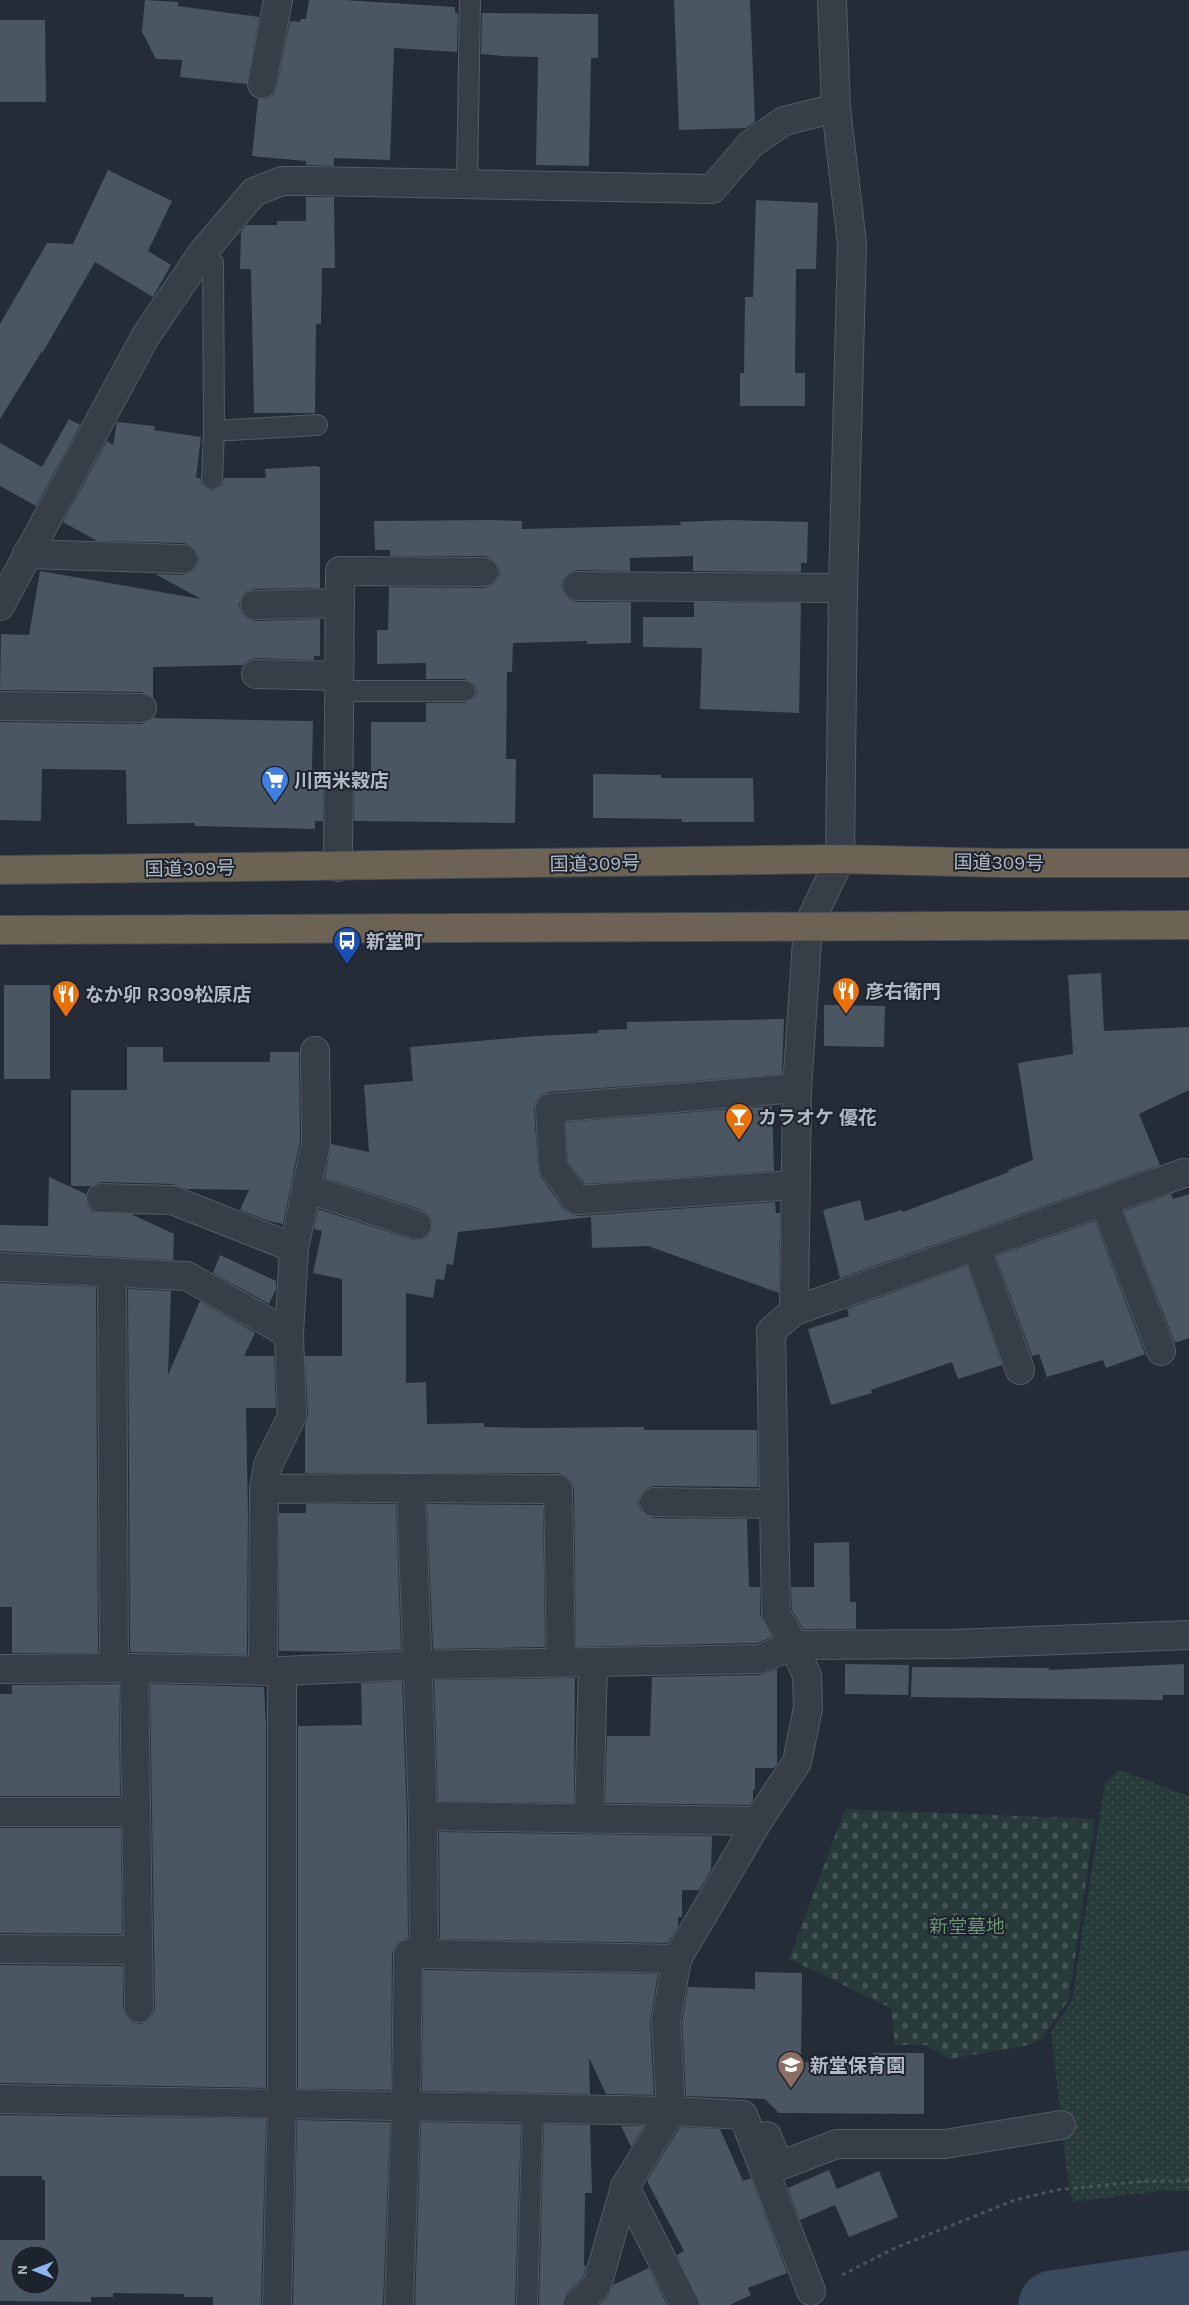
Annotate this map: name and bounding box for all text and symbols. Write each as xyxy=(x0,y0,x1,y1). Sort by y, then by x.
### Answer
supermarket icon: 川西米穀店 xyxy=(260,765,290,804)
place label: 川西米穀店 xyxy=(294,770,389,792)
street label: 国道309号 xyxy=(954,851,1044,875)
street label: 国道309号 xyxy=(550,852,640,876)
street label: 国道309号 xyxy=(145,857,235,881)
bus stop icon: 新堂町 xyxy=(332,926,362,965)
place label: 新堂町 xyxy=(366,931,423,953)
restaurant icon: 彦右衛門 xyxy=(831,976,861,1015)
restaurant icon: なか卯 R309松原店 xyxy=(51,979,81,1018)
place label: 彦右衛門 xyxy=(865,981,941,1003)
place label: なか卯 R309松原店 xyxy=(85,984,251,1006)
bar icon: カラオケ 優花 xyxy=(724,1102,754,1141)
place label: カラオケ 優花 xyxy=(758,1107,877,1129)
park label: 新堂墓地 xyxy=(929,1916,1005,1938)
school or university icon: 新堂保育園 xyxy=(776,2050,806,2089)
place label: 新堂保育園 xyxy=(810,2055,905,2077)
north arrow xyxy=(10,2245,60,2295)
text: N xyxy=(14,2265,31,2275)

